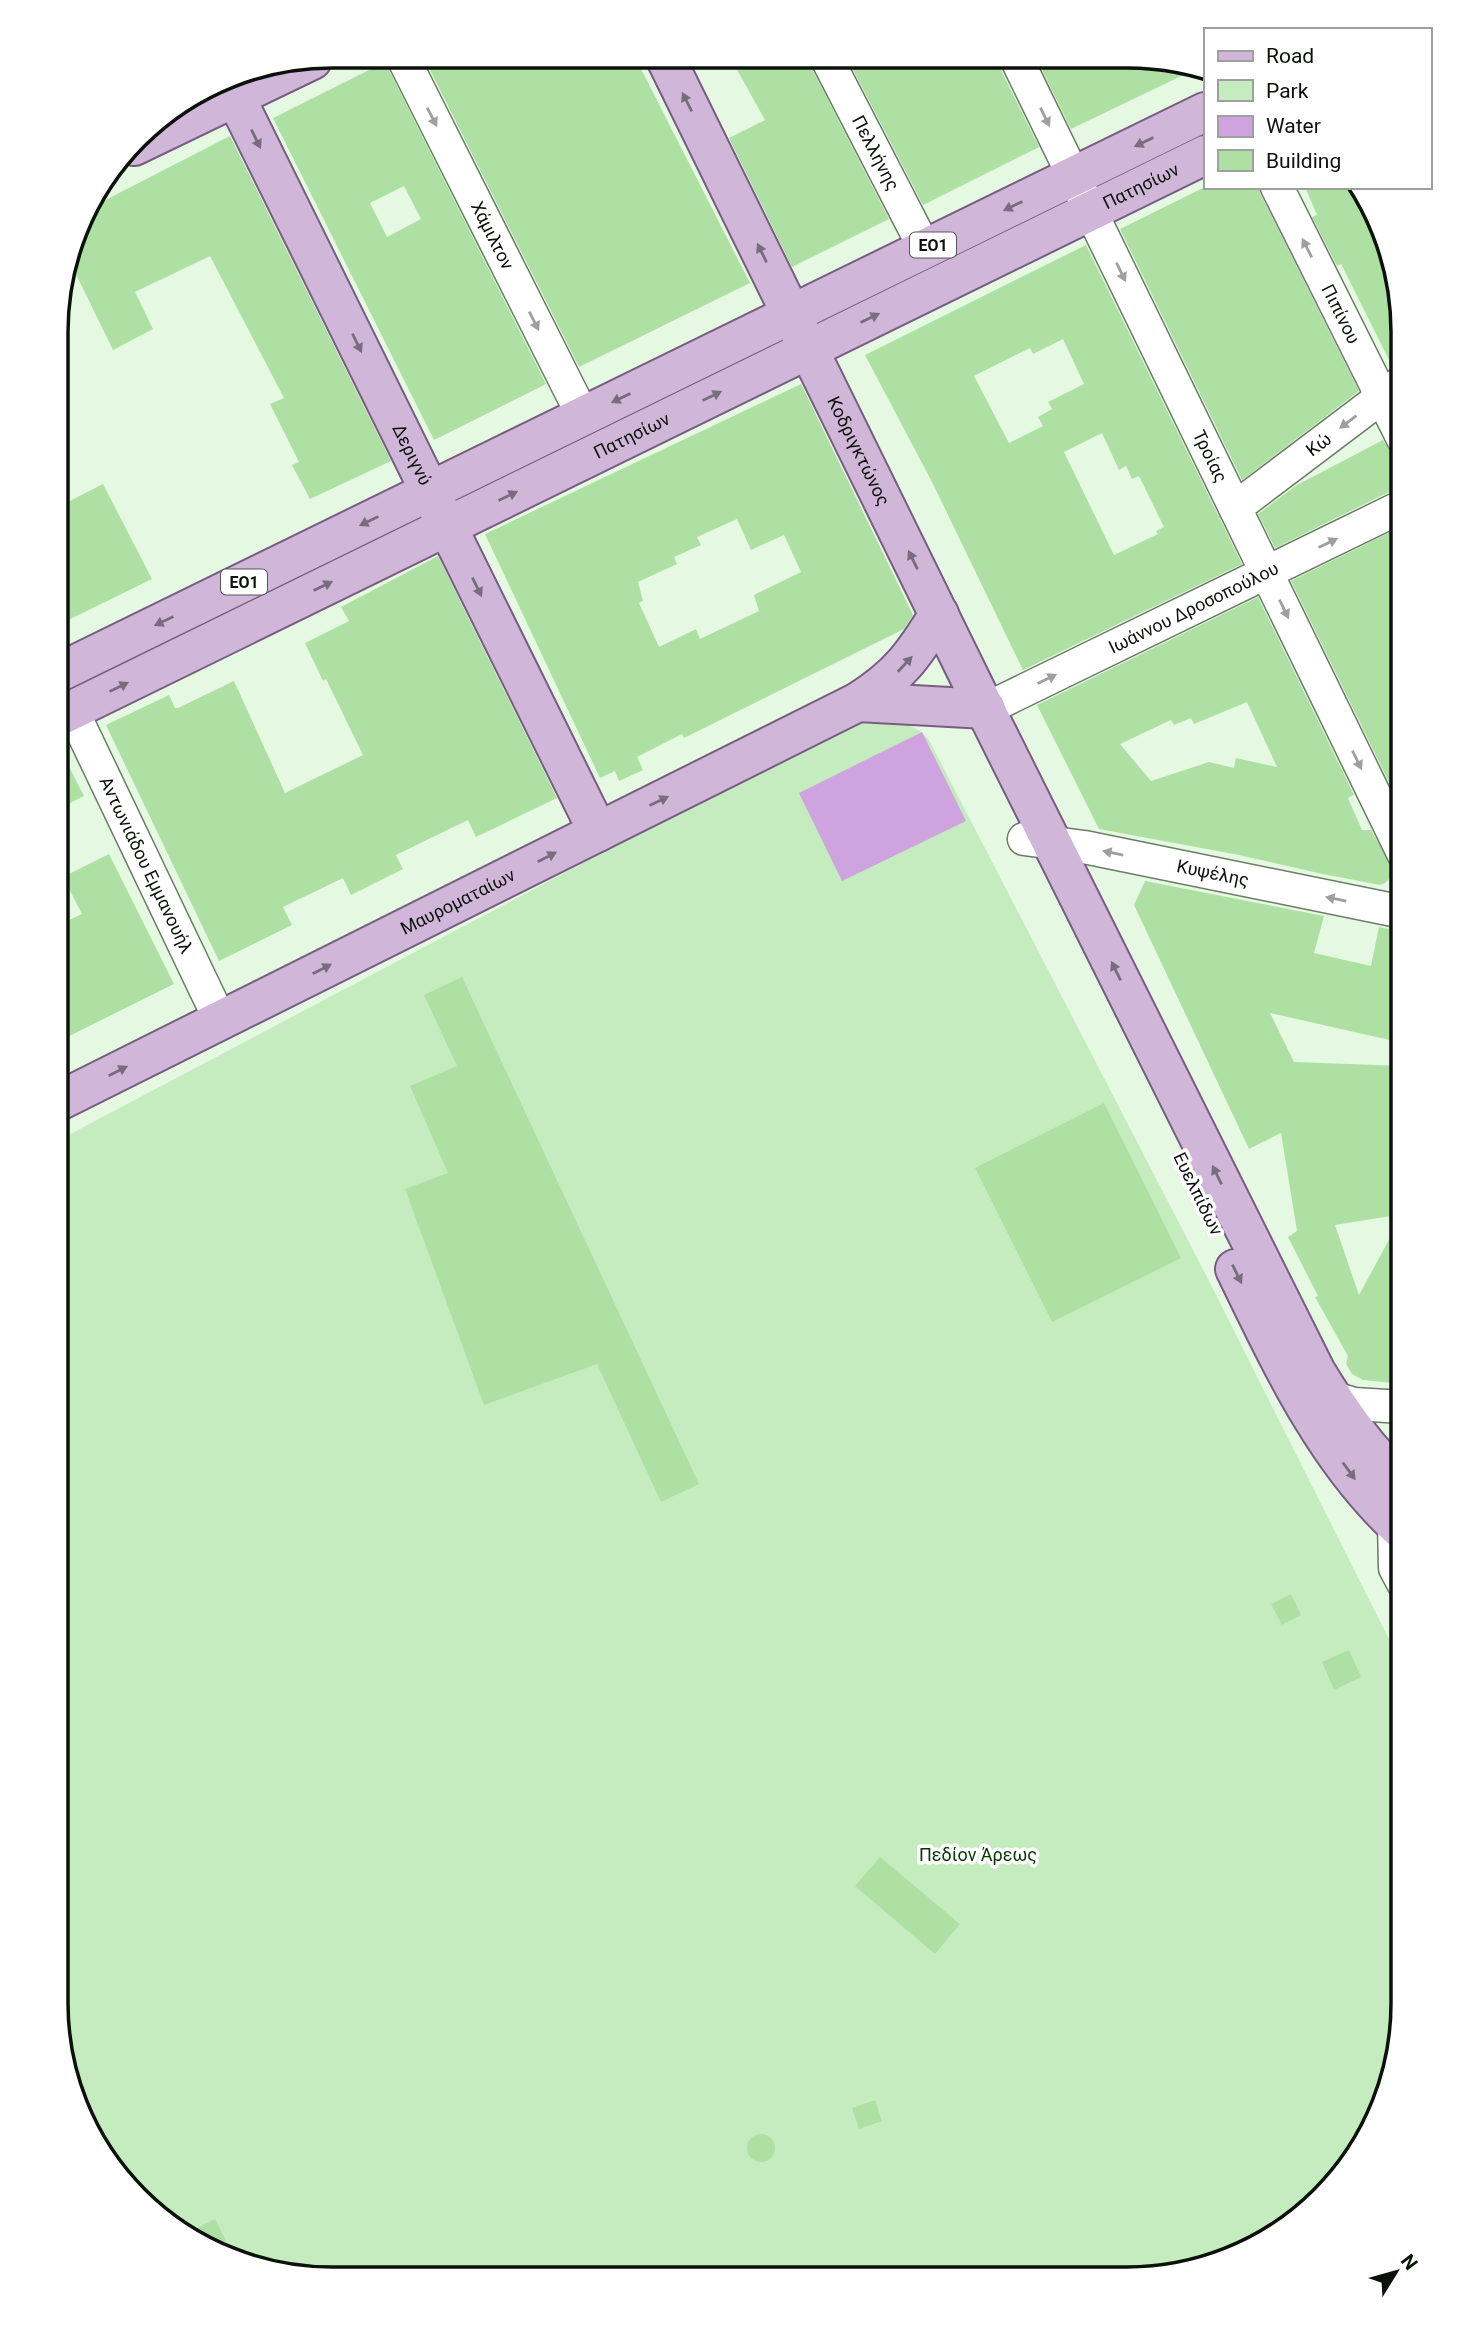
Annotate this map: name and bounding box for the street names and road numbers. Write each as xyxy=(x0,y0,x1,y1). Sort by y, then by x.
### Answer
street label: Πελλήνης xyxy=(848,112,904,194)
street label: Πατησίων xyxy=(1099,158,1183,213)
street label: Χάμιλτον xyxy=(467,198,519,273)
road number: ΕΟ1 xyxy=(910,232,956,258)
street label: Πιπίνου xyxy=(1317,281,1365,347)
street label: Κοδριγκτώνος xyxy=(823,393,895,509)
street label: Πατησίων xyxy=(590,408,673,463)
street label: Δεριγνύ xyxy=(388,420,436,489)
street label: Τροίας xyxy=(1189,427,1232,486)
street label: Κώ xyxy=(1302,428,1335,461)
street label: Ιωάννου Δροσοπούλου xyxy=(1105,557,1282,658)
road number: ΕΟ1 xyxy=(221,569,267,594)
street label: Αντωνιάδου Εμμανουήλ xyxy=(95,773,198,957)
street label: Κυψέλης xyxy=(1175,855,1251,890)
street label: Μαυροματαίων xyxy=(397,864,519,939)
street label: Ευελπίδων xyxy=(1169,1149,1228,1239)

